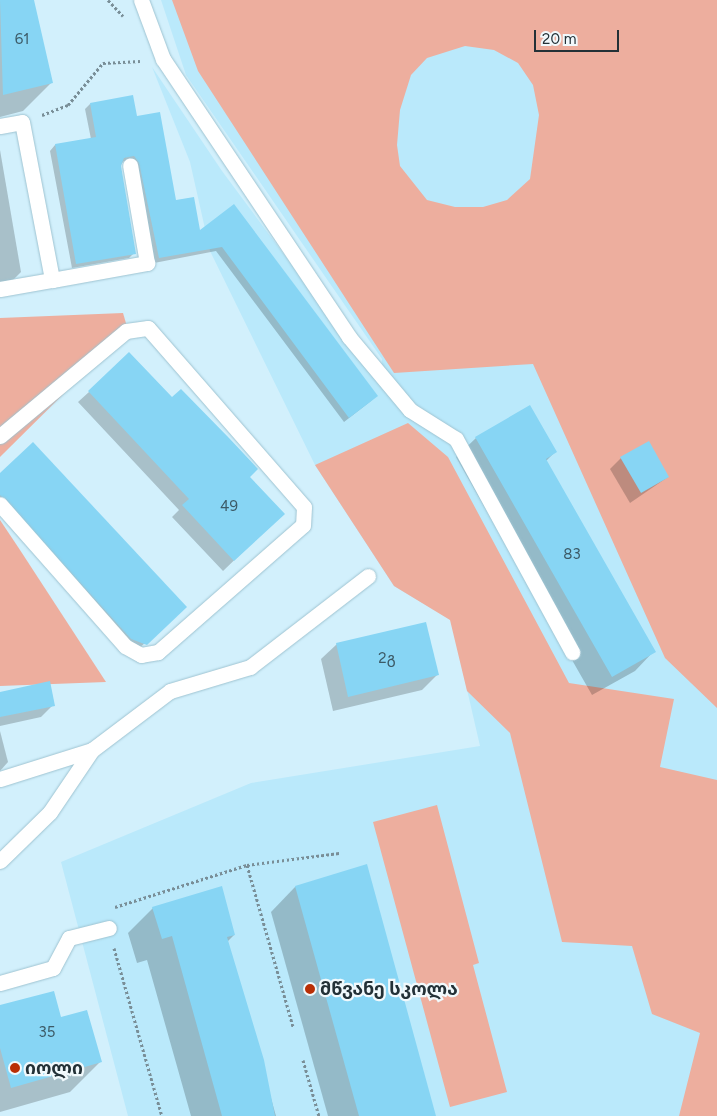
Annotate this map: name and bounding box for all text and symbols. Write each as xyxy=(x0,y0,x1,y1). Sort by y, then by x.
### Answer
scale bar xyxy=(537,20,622,52)
text: 20 m xyxy=(542,30,576,48)
house number: 61 xyxy=(15,31,29,49)
house number: 49 xyxy=(220,498,238,516)
house number: 83 xyxy=(563,546,581,564)
house number: 2გ xyxy=(378,650,396,668)
place label: მწვანე სკოლა xyxy=(320,978,458,1000)
marker: მწვანე სკოლა xyxy=(304,983,316,995)
house number: 35 xyxy=(39,1024,55,1042)
place label: იოლი xyxy=(25,1057,83,1079)
marker: იოლი xyxy=(9,1062,21,1074)

